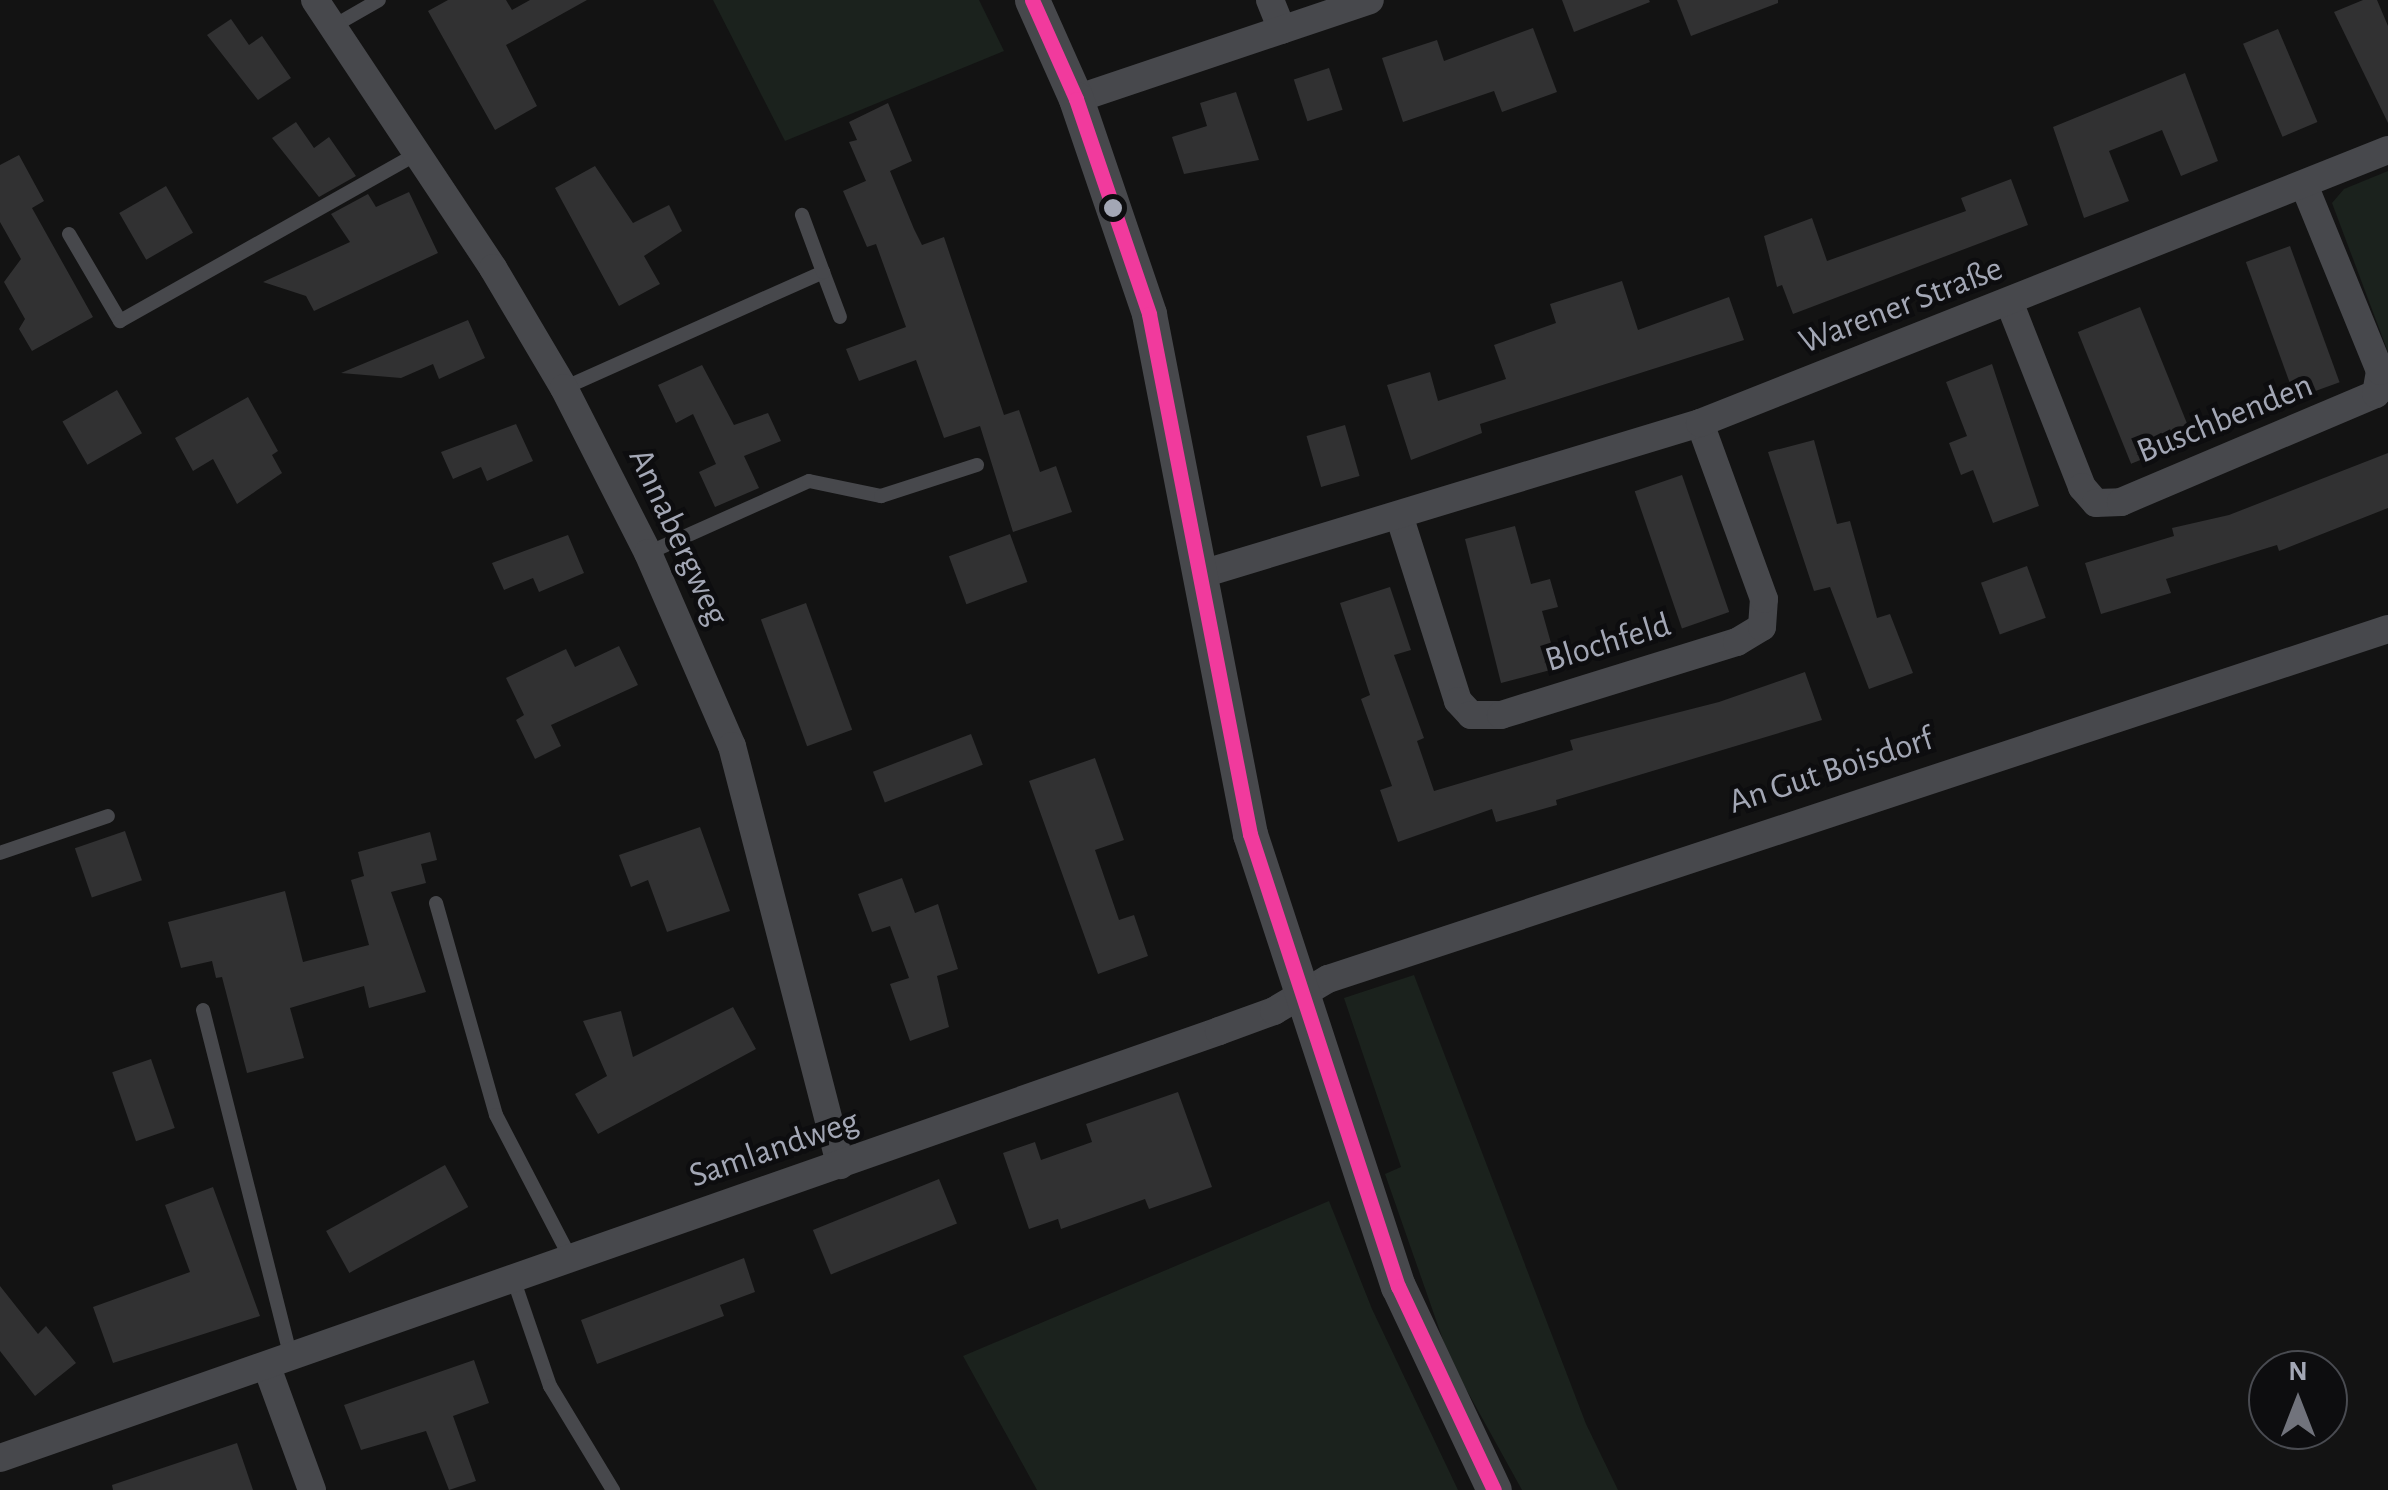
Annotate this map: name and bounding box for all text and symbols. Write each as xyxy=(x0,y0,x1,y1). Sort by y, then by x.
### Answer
unlabelled marker xyxy=(1103,198,1123,218)
street label: Warener Straße xyxy=(1793,248,2009,364)
street label: Buschbenden xyxy=(2131,365,2319,473)
street label: Annabergweg xyxy=(619,442,737,632)
street label: Blochfeld xyxy=(1540,604,1676,682)
street label: An Gut Boisdorf xyxy=(1723,718,1939,824)
street label: Samlandweg xyxy=(684,1100,864,1198)
north arrow xyxy=(2248,1350,2348,1450)
text: N xyxy=(2288,1358,2308,1386)

